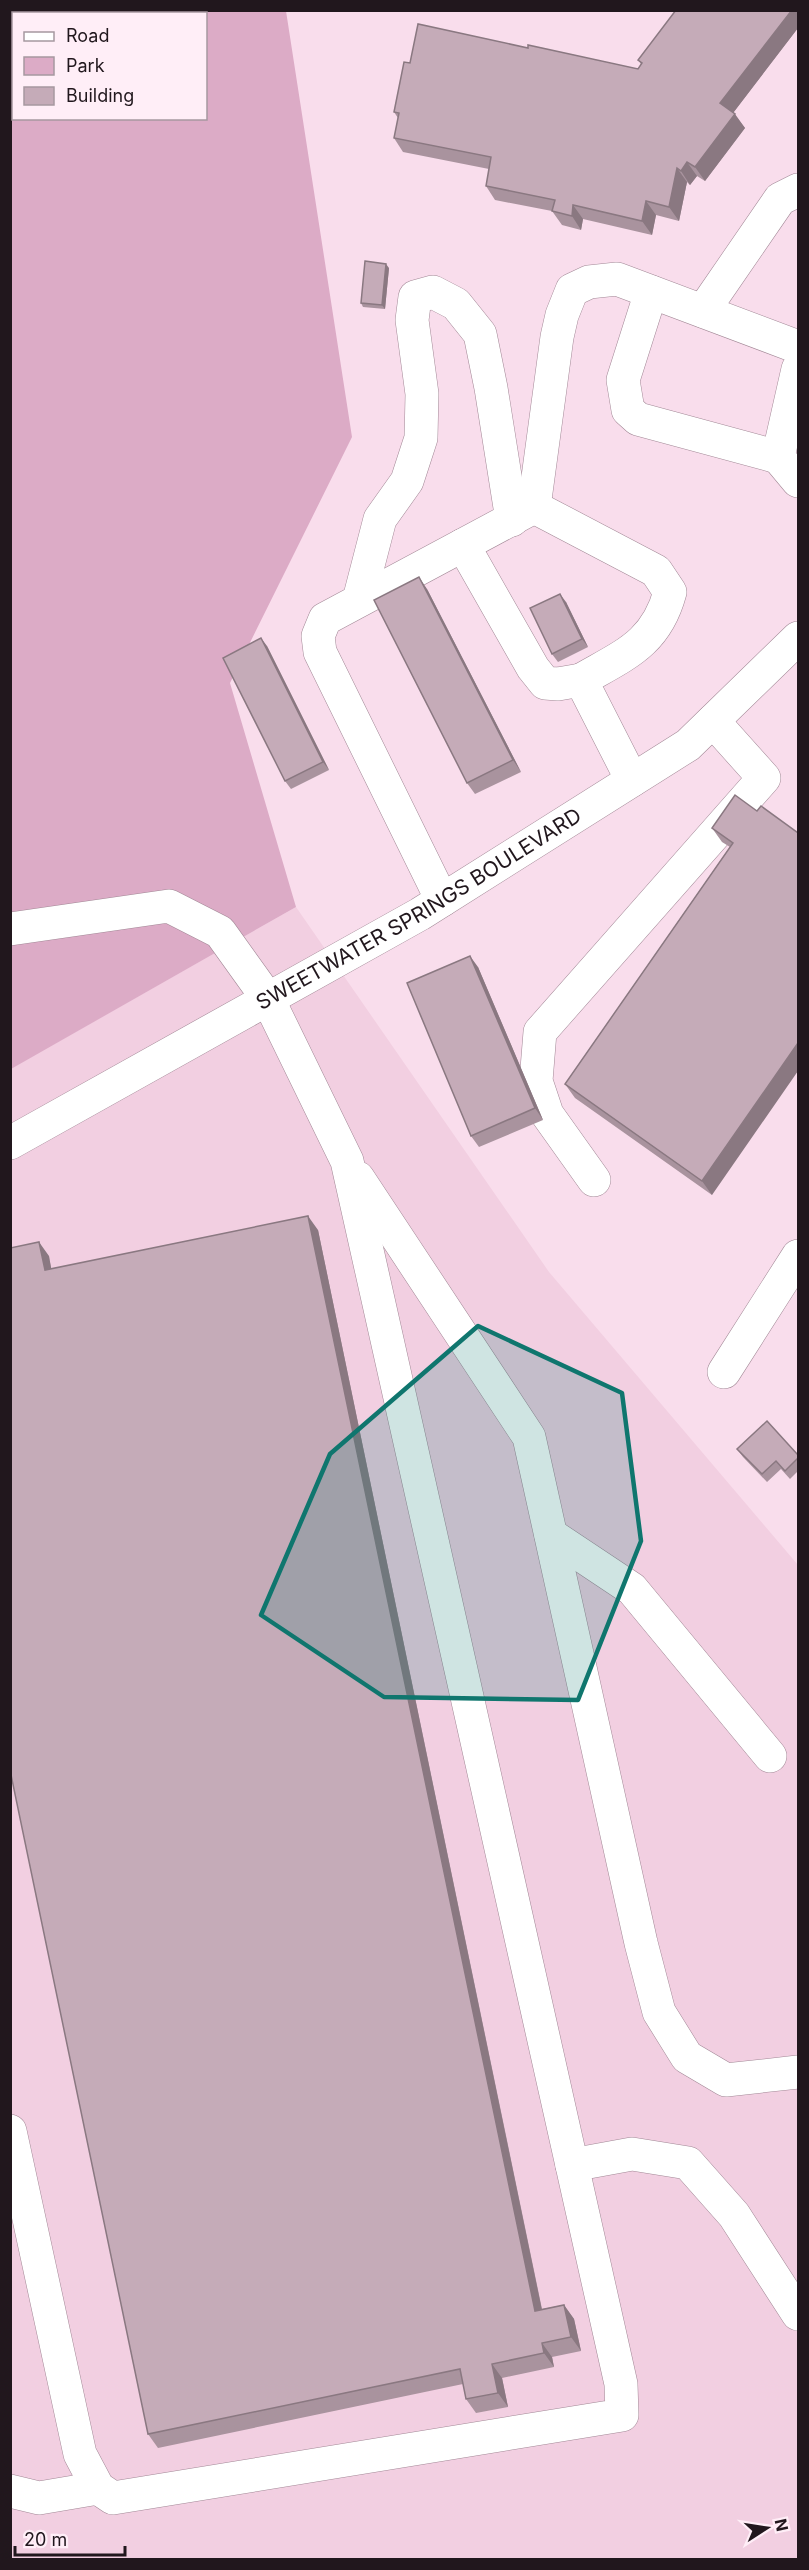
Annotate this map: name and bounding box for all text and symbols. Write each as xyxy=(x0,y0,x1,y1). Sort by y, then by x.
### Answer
legend xyxy=(12,12,207,120)
text: Road xyxy=(66,25,109,46)
text: Park xyxy=(66,55,105,76)
text: Building xyxy=(66,85,134,106)
street label: SWEETWATER SPRINGS BOULEVARD xyxy=(252,803,586,1015)
north arrow xyxy=(737,2498,797,2558)
text: N xyxy=(771,2517,793,2533)
scale bar xyxy=(15,2519,124,2557)
text: 20 m xyxy=(24,2529,67,2550)

